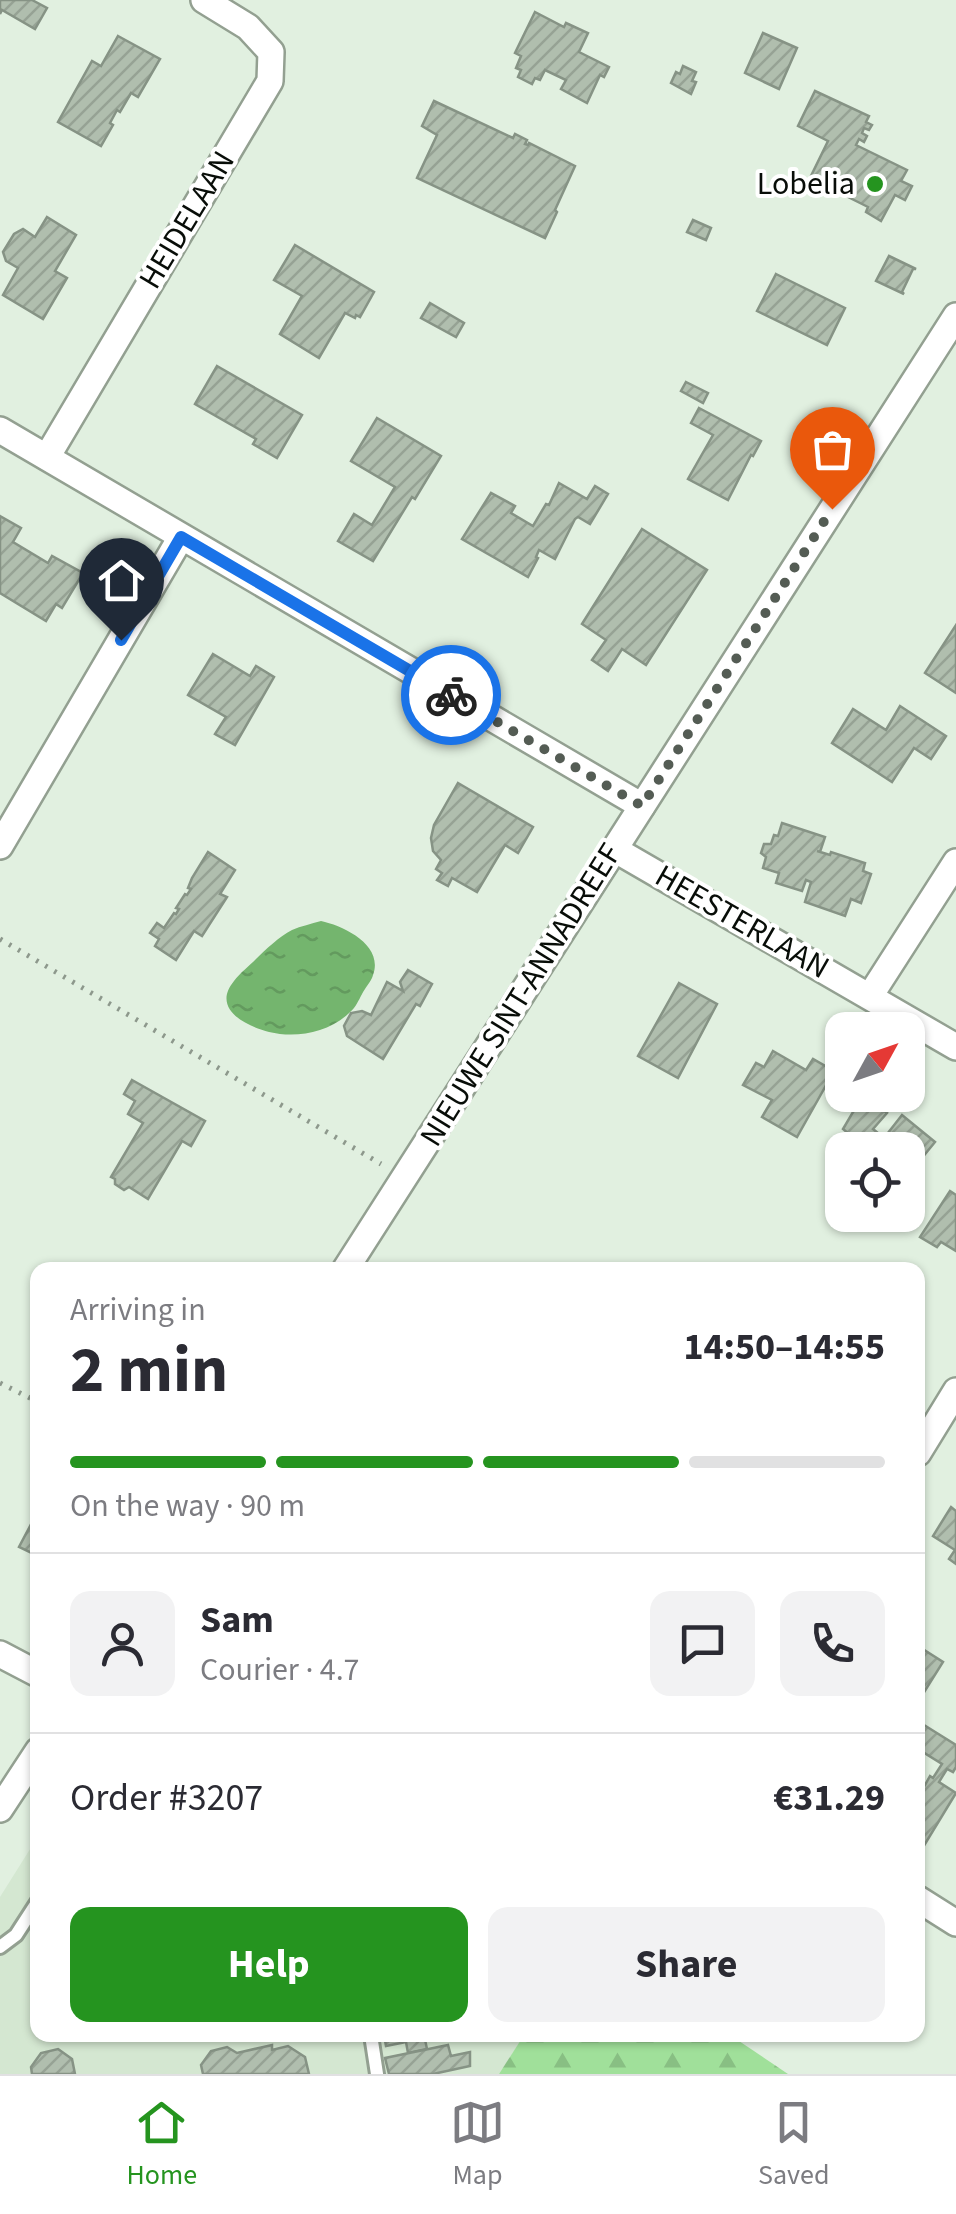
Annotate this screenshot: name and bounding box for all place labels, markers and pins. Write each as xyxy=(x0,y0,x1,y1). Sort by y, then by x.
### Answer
place label: Lobelia xyxy=(757,161,855,207)
marker: Lobelia xyxy=(864,173,886,195)
pin xyxy=(790,407,875,510)
pin xyxy=(79,538,164,641)

